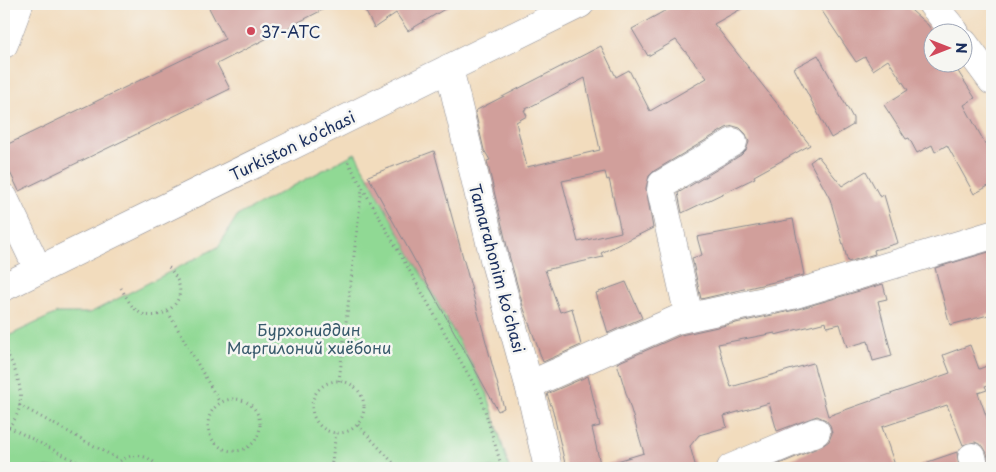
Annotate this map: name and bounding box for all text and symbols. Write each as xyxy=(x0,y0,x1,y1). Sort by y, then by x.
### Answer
place label: 37-АТС xyxy=(261,19,321,43)
north arrow xyxy=(924,22,974,72)
marker: 37-АТС xyxy=(245,25,257,37)
text: N xyxy=(951,42,972,54)
street label: Turkiston ko’chasi xyxy=(225,104,359,186)
street label: Tamarahonim koʻchasi xyxy=(464,181,532,355)
park label: Бурхониддин Маргилоний хиёбони xyxy=(227,317,391,359)

